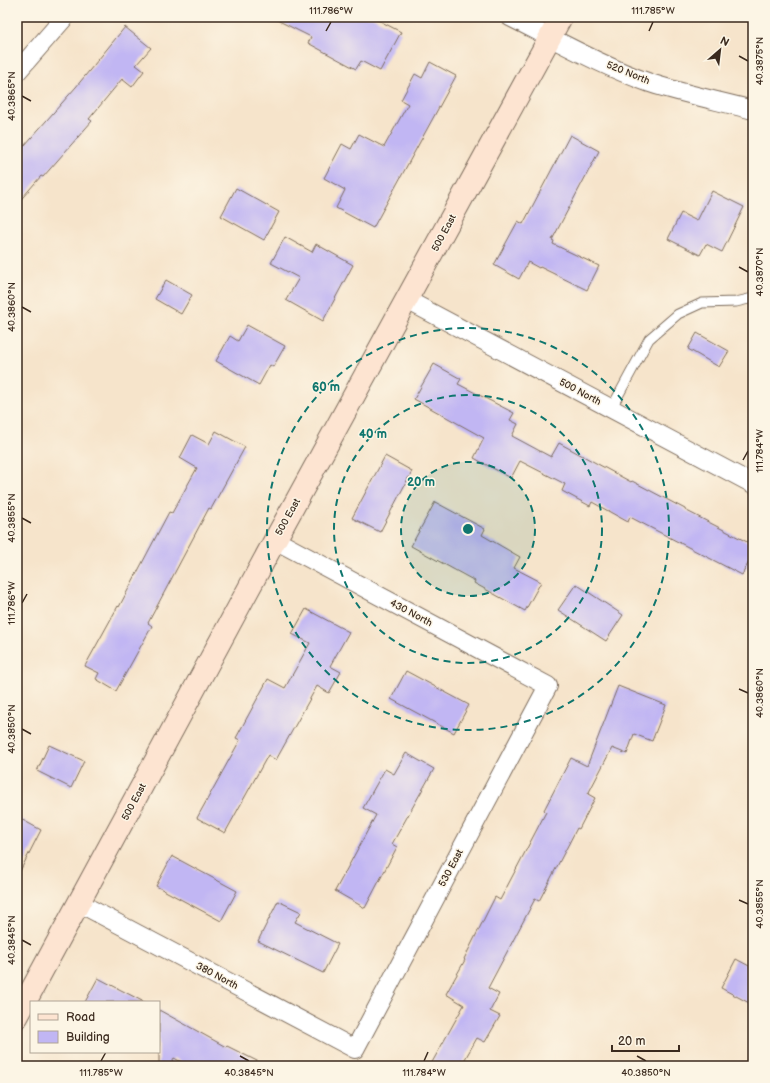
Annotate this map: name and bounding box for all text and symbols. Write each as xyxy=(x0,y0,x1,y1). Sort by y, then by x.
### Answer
text: 111.786°W xyxy=(309,5,353,17)
text: 111.785°W xyxy=(631,5,675,17)
north arrow xyxy=(700,30,740,70)
text: N xyxy=(718,34,731,49)
text: 40.3875°N xyxy=(754,37,766,85)
street label: 520 North xyxy=(605,59,652,87)
text: 40.3865°N xyxy=(6,71,18,121)
street label: 500 East xyxy=(429,212,459,254)
text: 40.3870°N xyxy=(754,248,766,296)
text: 40.3860°N xyxy=(6,282,18,332)
street label: 500 North xyxy=(557,376,603,408)
text: 60 m xyxy=(312,380,340,395)
text: 40 m xyxy=(359,427,387,442)
text: 111.784°W xyxy=(754,429,766,473)
text: 20 m xyxy=(407,475,435,490)
text: 40.3855°N xyxy=(6,493,18,543)
street label: 500 East xyxy=(273,496,303,538)
centre of rings xyxy=(461,522,475,536)
text: 111.786°W xyxy=(6,581,18,625)
street label: 430 North xyxy=(388,597,435,629)
text: 40.3860°N xyxy=(754,668,766,718)
text: 40.3850°N xyxy=(6,704,18,754)
street label: 500 East xyxy=(119,781,149,823)
street label: 530 East xyxy=(436,847,466,889)
text: 40.3855°N xyxy=(754,879,766,929)
text: 40.3845°N xyxy=(6,915,18,965)
street label: 380 North xyxy=(194,960,241,992)
legend xyxy=(30,1001,160,1053)
text: Road xyxy=(66,1010,95,1025)
scale bar xyxy=(612,1027,679,1053)
text: Building xyxy=(66,1030,110,1045)
text: 20 m xyxy=(618,1034,645,1049)
text: 111.785°W xyxy=(79,1067,123,1079)
text: 40.3845°N xyxy=(224,1067,274,1079)
text: 111.784°W xyxy=(402,1067,446,1079)
text: 40.3850°N xyxy=(621,1067,671,1079)

